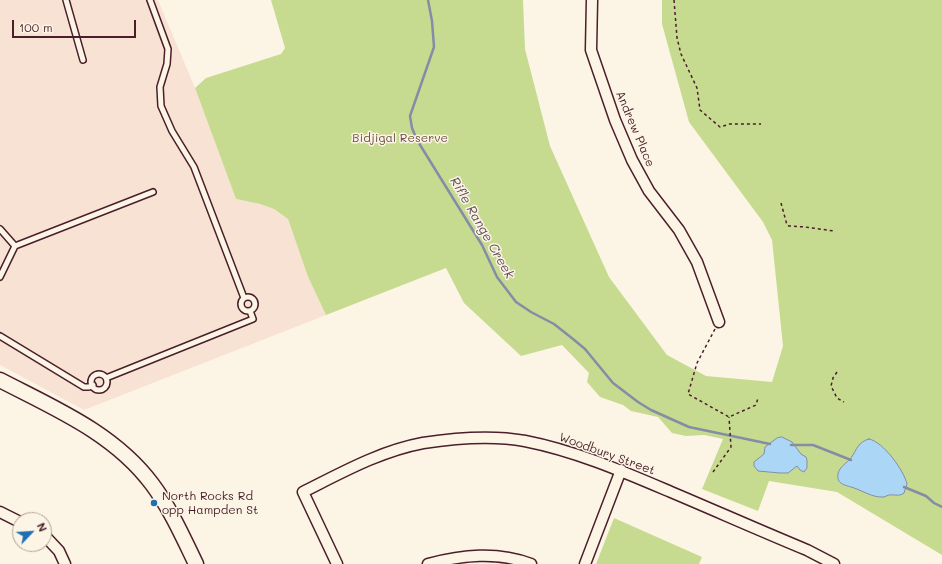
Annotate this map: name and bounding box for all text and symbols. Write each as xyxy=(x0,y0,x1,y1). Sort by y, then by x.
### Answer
scale bar xyxy=(14,12,138,38)
text: 100 m xyxy=(19,19,53,35)
street label: Andrew Place xyxy=(612,89,658,169)
park label: Bidjigal Reserve xyxy=(352,131,448,145)
water label: Rifle Range Creek xyxy=(446,174,518,282)
street label: Woodbury Street xyxy=(557,430,657,478)
place label: North Rocks Rd opp Hampden St xyxy=(162,489,258,517)
marker: North Rocks Rd opp Hampden St xyxy=(149,498,159,508)
north arrow xyxy=(12,512,52,552)
text: N xyxy=(34,520,51,534)

